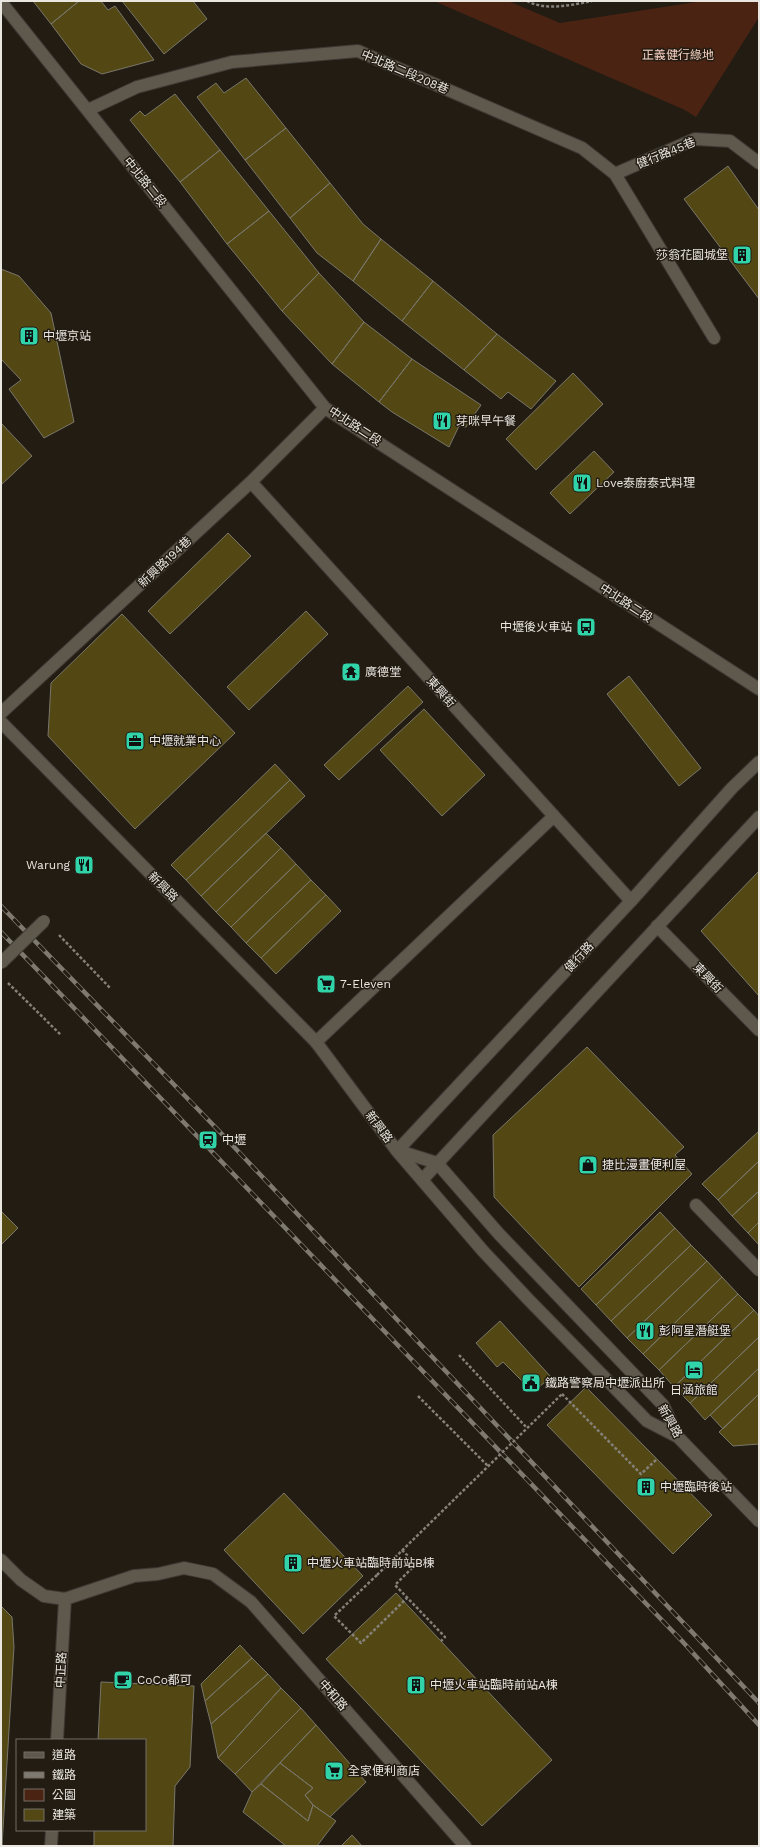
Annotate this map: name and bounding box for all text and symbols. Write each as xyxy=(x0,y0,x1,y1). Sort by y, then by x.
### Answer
street label: 中北路二段208巷 xyxy=(359,47,451,97)
park label: 正義健行綠地 xyxy=(642,48,714,62)
street label: 健行路45巷 xyxy=(634,135,698,171)
street label: 中北路二段 xyxy=(121,154,169,210)
building icon: 莎翁花園城堡 xyxy=(731,244,753,266)
place label: 莎翁花園城堡 xyxy=(656,248,728,262)
building icon: 中壢京站 xyxy=(18,325,40,347)
place label: 中壢京站 xyxy=(43,329,91,343)
street label: 中北路二段 xyxy=(326,404,384,448)
restaurant icon: 芽咪早午餐 xyxy=(431,410,453,432)
place label: 芽咪早午餐 xyxy=(456,414,516,428)
restaurant icon: Love泰廚泰式料理 xyxy=(571,472,593,494)
place label: Love泰廚泰式料理 xyxy=(596,476,695,490)
street label: 新興路194巷 xyxy=(136,534,194,590)
street label: 中北路二段 xyxy=(597,581,655,625)
bus stop icon: 中壢後火車站 xyxy=(575,616,597,638)
place label: 中壢後火車站 xyxy=(500,620,572,634)
temple icon: 廣德堂 xyxy=(340,661,362,683)
place label: 廣德堂 xyxy=(365,665,401,679)
street label: 東興街 xyxy=(424,674,458,710)
office icon: 中壢就業中心 xyxy=(124,730,146,752)
place label: 中壢就業中心 xyxy=(149,734,221,748)
restaurant icon: Warung xyxy=(73,854,95,876)
place label: Warung xyxy=(26,858,71,872)
street label: 新興路 xyxy=(145,869,181,905)
street label: 健行路 xyxy=(562,939,596,975)
street label: 東興街 xyxy=(690,960,726,996)
supermarket icon: 7-Eleven xyxy=(315,973,337,995)
place label: 7-Eleven xyxy=(340,977,391,991)
street label: 新興路 xyxy=(363,1108,395,1146)
station icon: 中壢 xyxy=(197,1129,219,1151)
place label: 中壢 xyxy=(222,1133,246,1147)
shop icon: 捷比漫畫便利屋 xyxy=(577,1154,599,1176)
place label: 捷比漫畫便利屋 xyxy=(602,1158,686,1172)
restaurant icon: 彭阿星潛艇堡 xyxy=(634,1320,656,1342)
place label: 彭阿星潛艇堡 xyxy=(659,1324,731,1338)
hotel icon: 日涵旅館 xyxy=(683,1359,705,1381)
public building icon: 鐵路警察局中壢派出所 xyxy=(520,1372,542,1394)
place label: 鐵路警察局中壢派出所 xyxy=(545,1376,665,1390)
place label: 日涵旅館 xyxy=(670,1383,718,1397)
street label: 新興路 xyxy=(655,1402,685,1440)
building icon: 中壢臨時後站 xyxy=(635,1476,657,1498)
place label: 中壢臨時後站 xyxy=(660,1480,732,1494)
building icon: 中壢火車站臨時前站B棟 xyxy=(282,1552,304,1574)
place label: 中壢火車站臨時前站B棟 xyxy=(307,1556,435,1570)
street label: 中正路 xyxy=(53,1652,69,1688)
cafe icon: CoCo都可 xyxy=(112,1669,134,1691)
place label: CoCo都可 xyxy=(137,1673,192,1687)
building icon: 中壢火車站臨時前站A棟 xyxy=(405,1674,427,1696)
street label: 中和路 xyxy=(316,1677,350,1713)
place label: 中壢火車站臨時前站A棟 xyxy=(430,1678,558,1692)
legend xyxy=(16,1739,146,1831)
text: 道路 xyxy=(52,1748,76,1762)
supermarket icon: 全家便利商店 xyxy=(323,1760,345,1782)
place label: 全家便利商店 xyxy=(348,1764,420,1778)
text: 鐵路 xyxy=(52,1768,76,1782)
text: 公園 xyxy=(52,1788,76,1802)
text: 建築 xyxy=(52,1808,76,1822)

